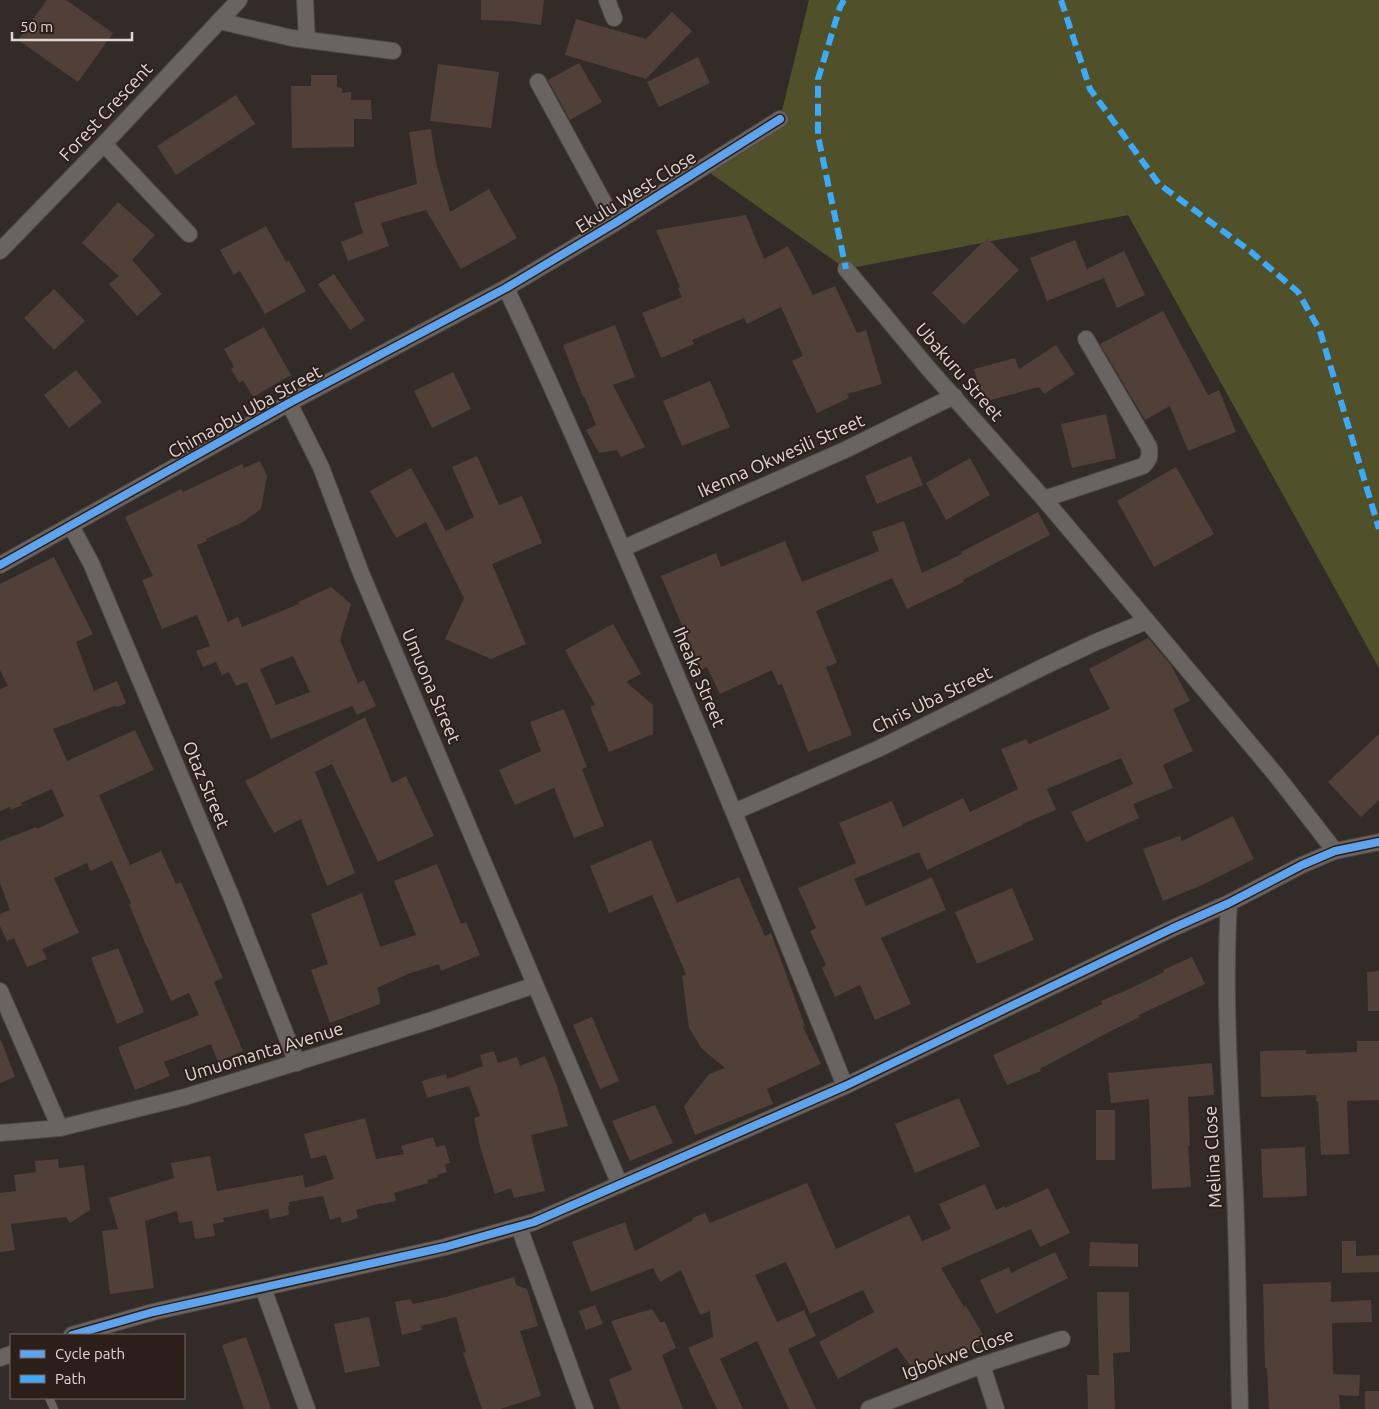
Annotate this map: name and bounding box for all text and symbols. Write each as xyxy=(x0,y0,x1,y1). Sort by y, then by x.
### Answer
scale bar xyxy=(12,10,132,42)
text: 50 m xyxy=(20,18,53,35)
street label: Forest Crescent xyxy=(55,58,156,165)
street label: Ekulu West Close xyxy=(572,146,699,236)
street label: Ubakuru Street xyxy=(912,318,1008,424)
street label: Chimaobu Uba Street xyxy=(164,361,325,462)
street label: Ikenna Okwesili Street xyxy=(694,409,867,501)
street label: Iheaka Street xyxy=(670,624,730,730)
street label: Umuona Street xyxy=(399,625,465,746)
street label: Chris Uba Street xyxy=(868,661,995,737)
street label: Otaz Street xyxy=(180,738,234,831)
street label: Umuomanta Avenue xyxy=(182,1017,345,1085)
street label: Melina Close xyxy=(1199,1105,1225,1209)
street label: Igbokwe Close xyxy=(899,1324,1016,1382)
legend xyxy=(10,1334,185,1399)
text: Cycle path xyxy=(55,1345,125,1362)
text: Path xyxy=(55,1370,86,1387)

